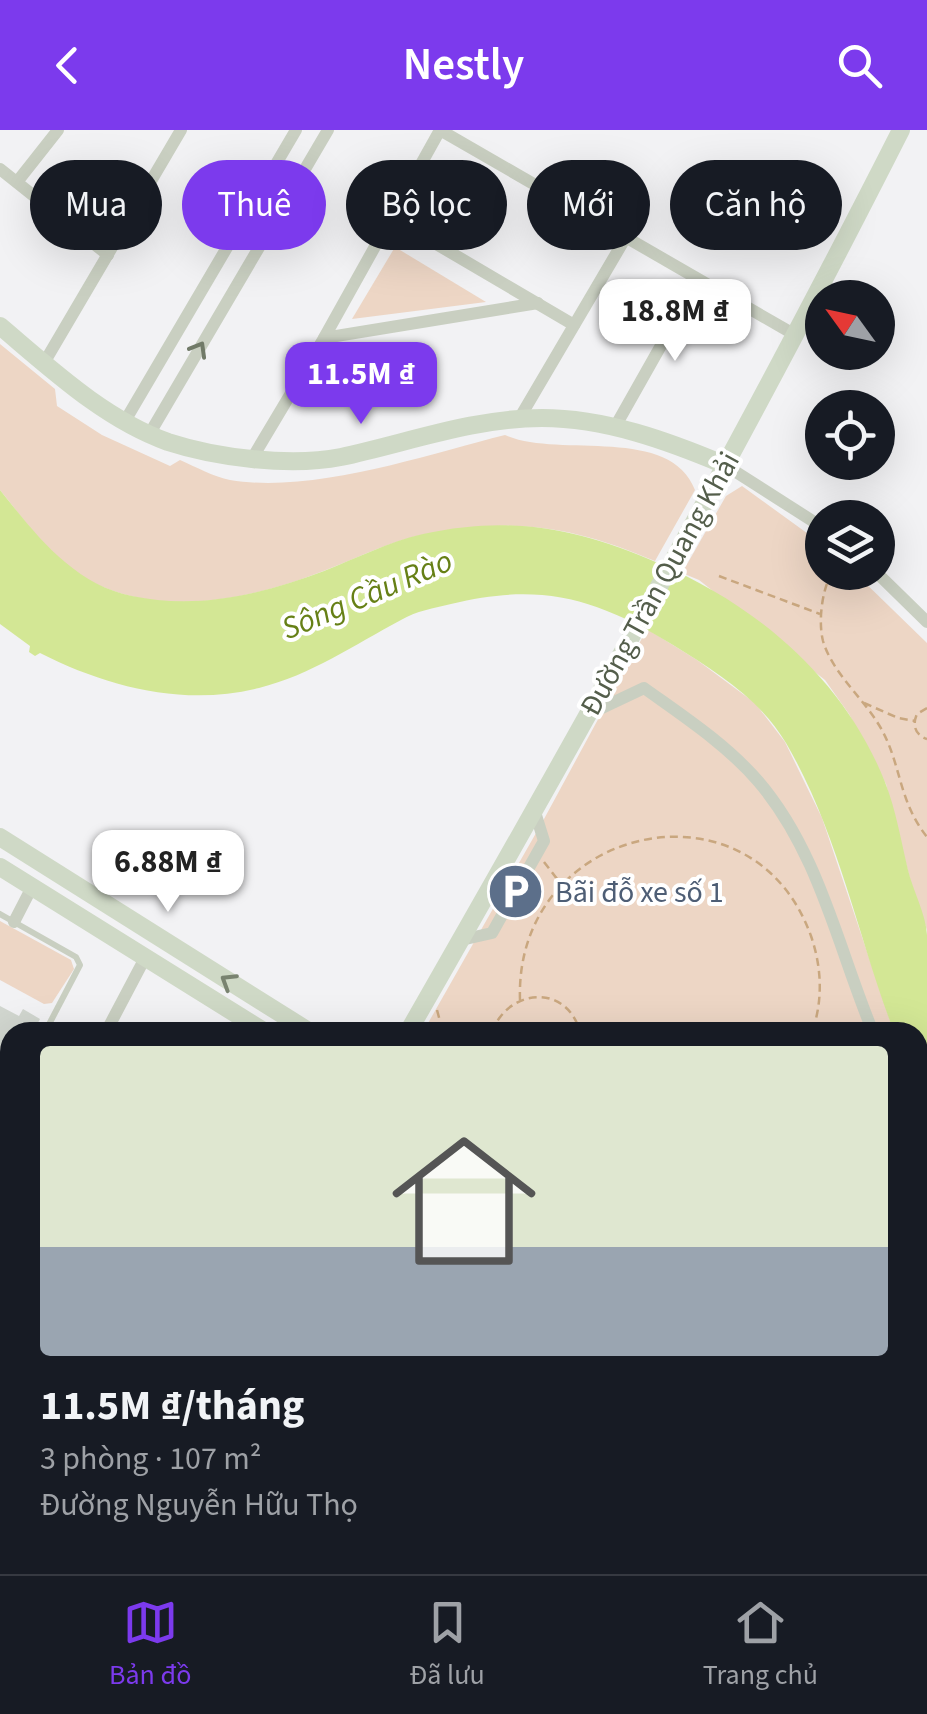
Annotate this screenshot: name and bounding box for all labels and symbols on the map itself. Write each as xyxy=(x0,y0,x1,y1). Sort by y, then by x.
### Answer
pin: 18.8M ₫ xyxy=(583,279,767,364)
north arrow xyxy=(805,280,895,370)
one-way arrow xyxy=(187,342,207,360)
pin: 11.5M ₫ xyxy=(269,342,453,427)
street label: Đường Trần Quang Khải xyxy=(569,444,751,724)
water label: Sông Cầu Rào xyxy=(274,538,460,652)
pin: 6.88M ₫ xyxy=(76,830,260,915)
parking icon: Bãi đỗ xe số 1 xyxy=(486,862,546,922)
place label: Bãi đỗ xe số 1 xyxy=(555,871,724,914)
one-way arrow xyxy=(221,974,239,993)

